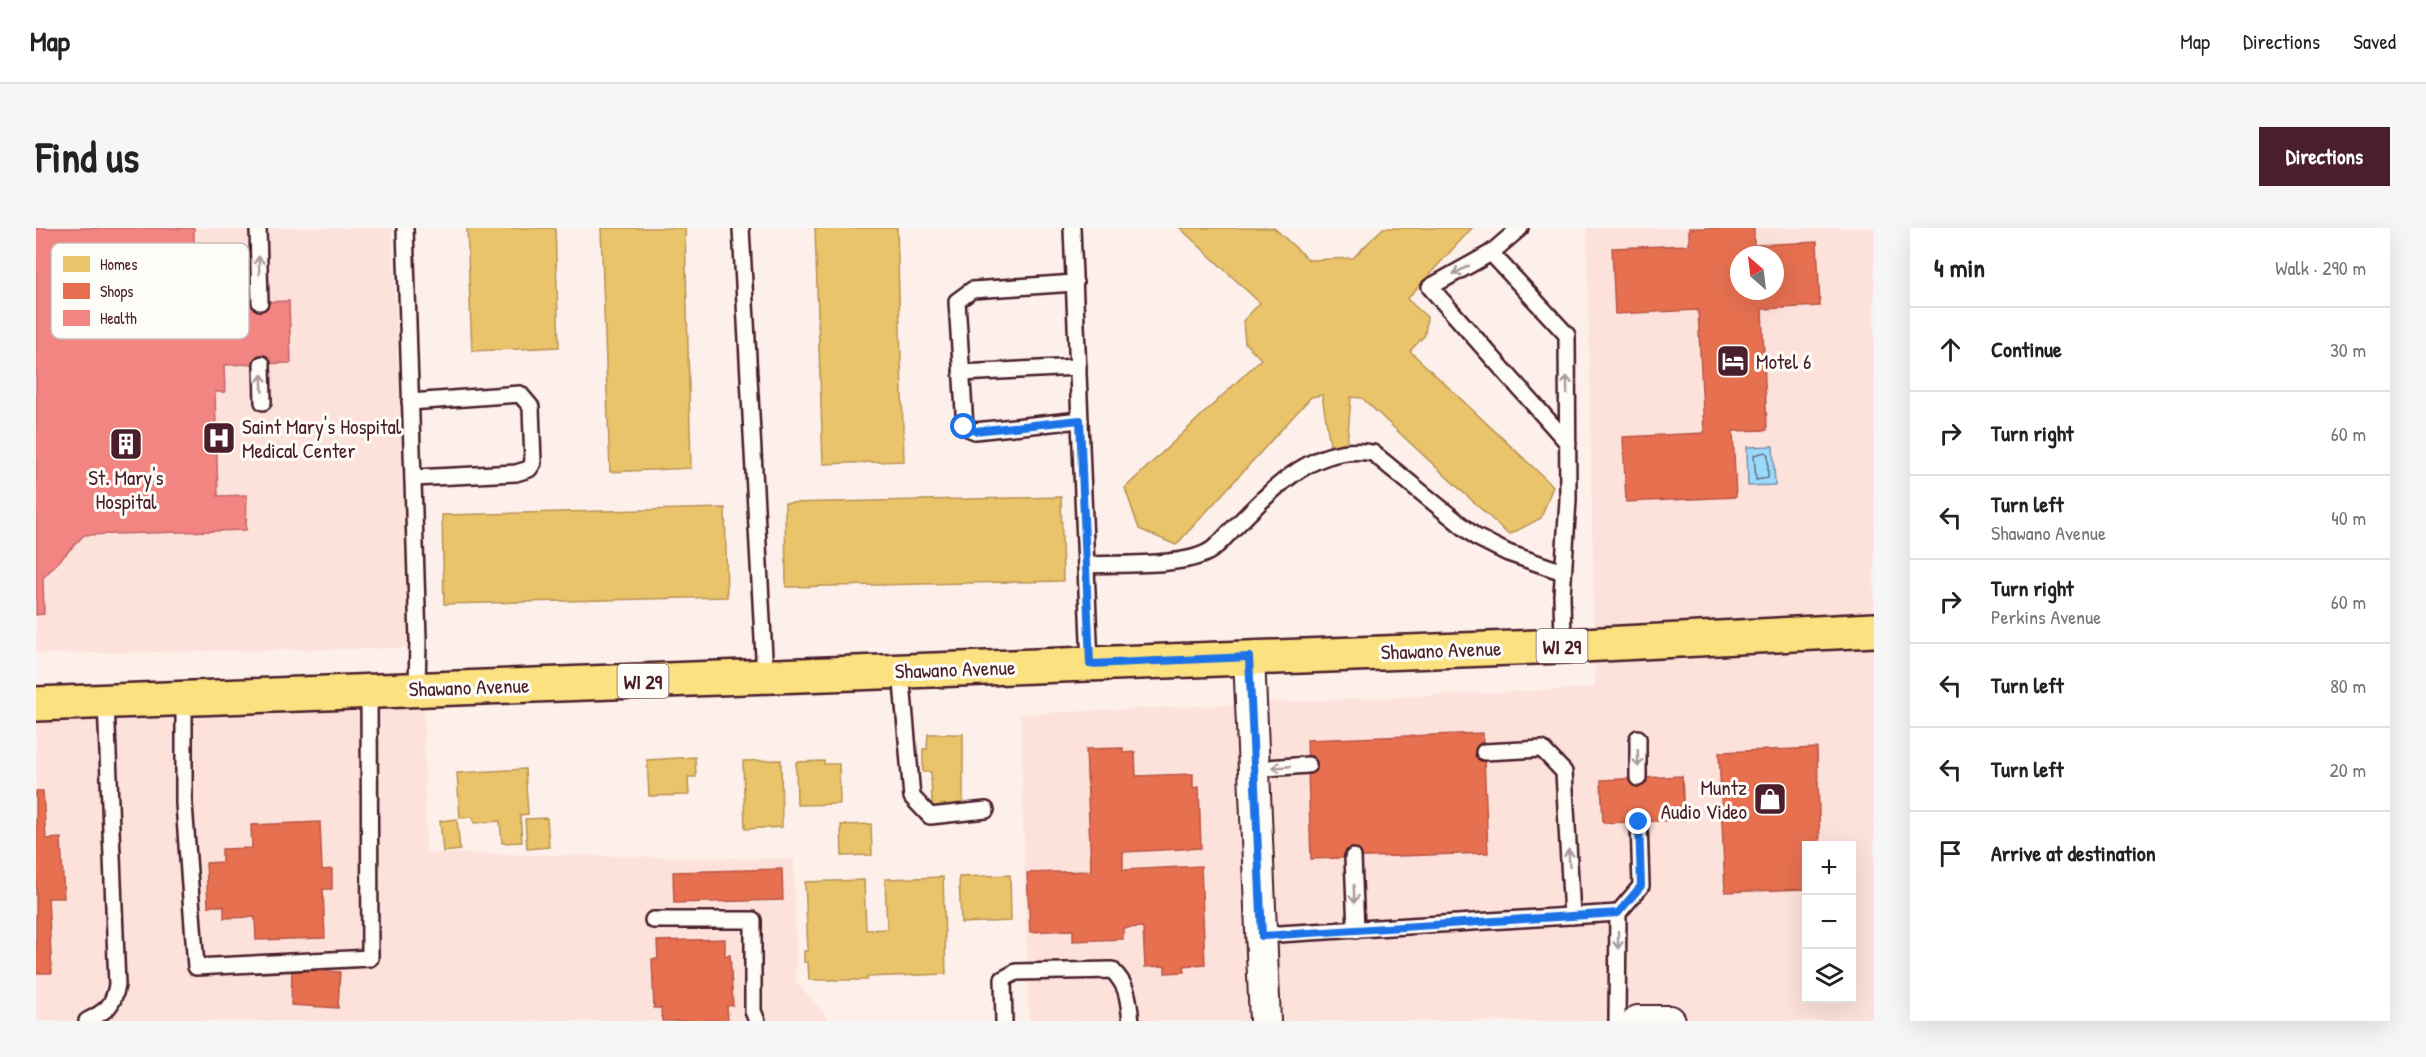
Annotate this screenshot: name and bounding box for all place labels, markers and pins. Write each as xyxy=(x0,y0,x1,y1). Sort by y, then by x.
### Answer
hotel icon: Motel 6 xyxy=(1715,343,1751,379)
place label: Motel 6 xyxy=(1756,347,1811,376)
place label: Saint Mary's Hospital Medical Center xyxy=(242,412,402,465)
hospital icon: Saint Mary's Hospital Medical Center xyxy=(201,420,237,456)
building icon: St. Mary's Hospital xyxy=(108,426,144,462)
place label: St. Mary's Hospital xyxy=(88,463,164,516)
place label: Muntz Audio Video xyxy=(1661,773,1747,826)
shop icon: Muntz Audio Video xyxy=(1752,781,1788,817)

